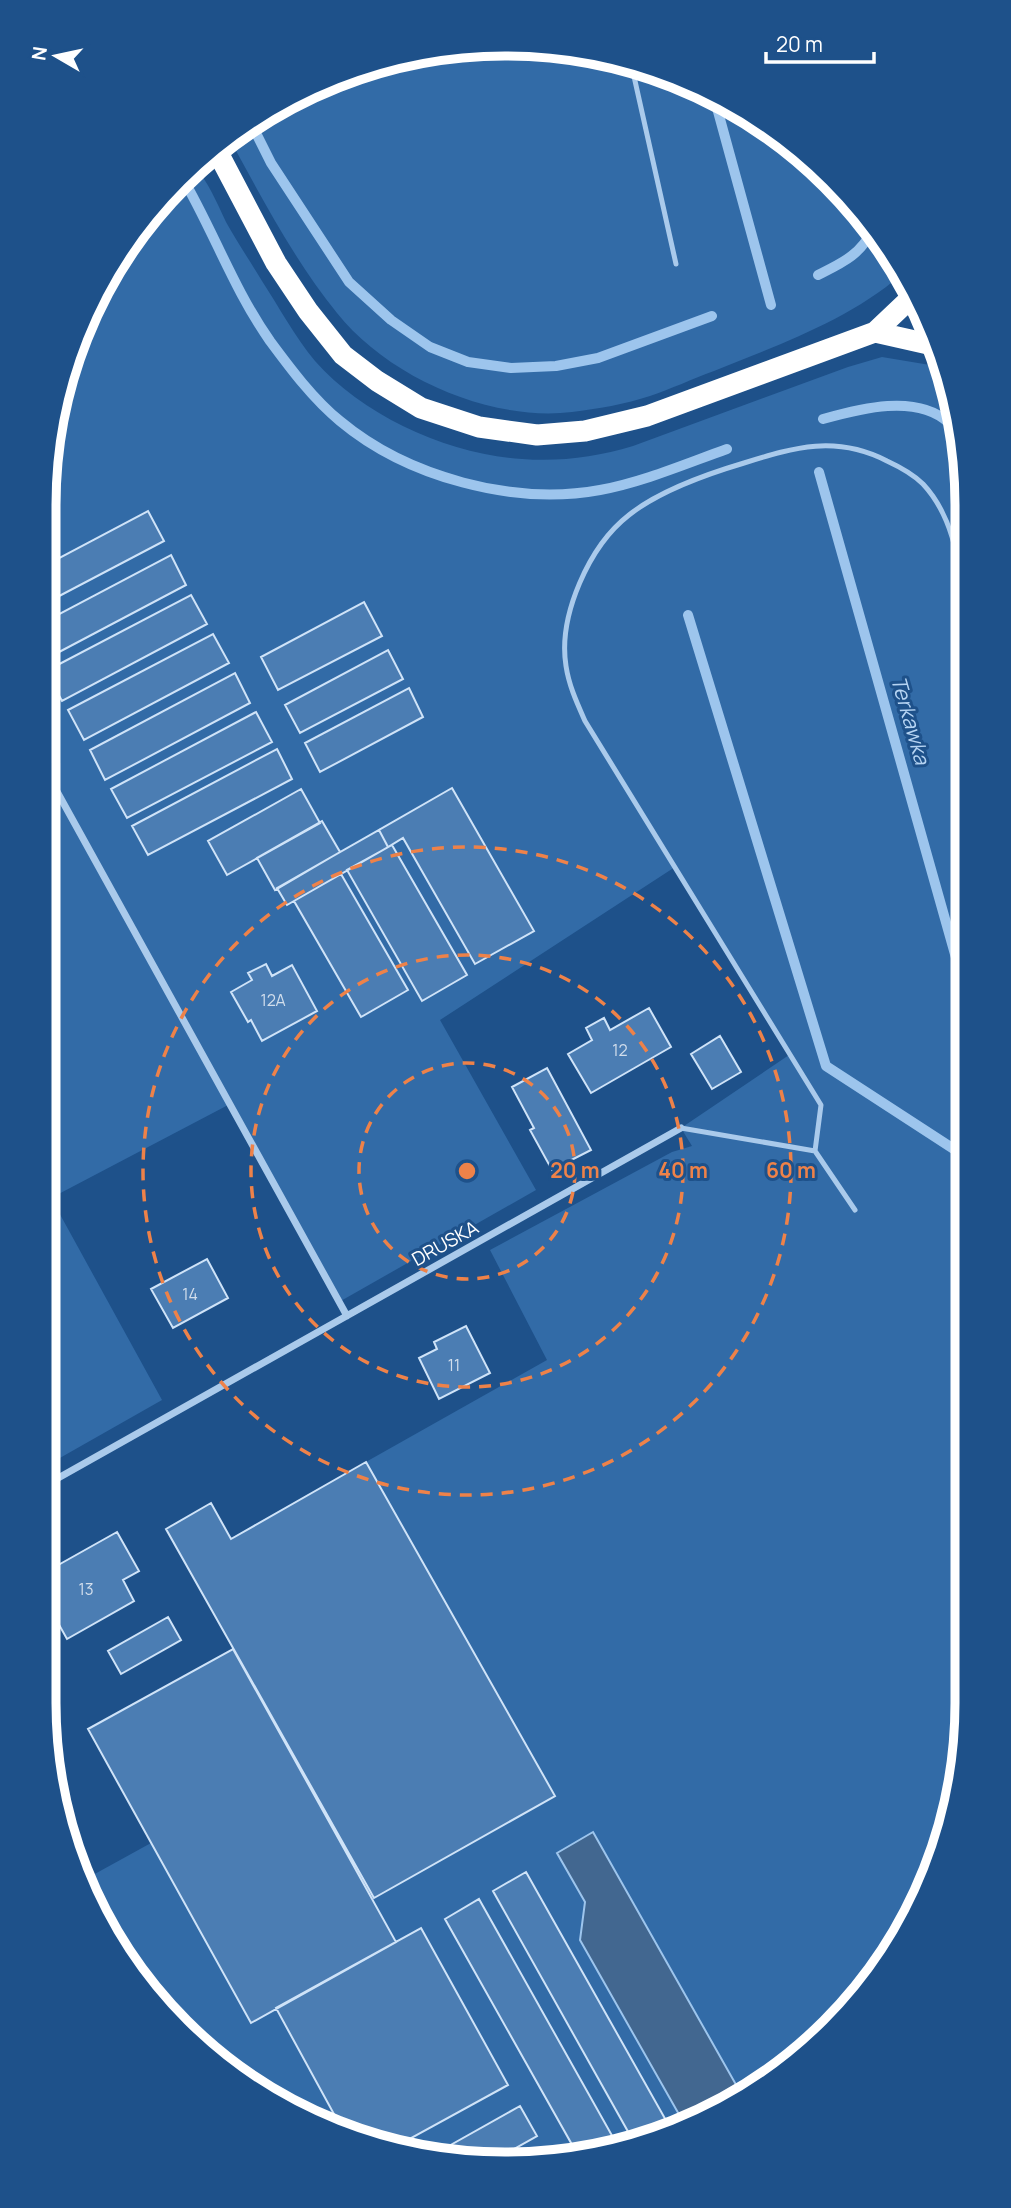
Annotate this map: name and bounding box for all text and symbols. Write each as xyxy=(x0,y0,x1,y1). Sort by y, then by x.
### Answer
north arrow xyxy=(21,21,91,91)
scale bar xyxy=(766,21,874,65)
text: 20 m xyxy=(776,30,823,58)
text: N xyxy=(25,45,53,62)
water label: Terkawka xyxy=(885,673,937,769)
house number: 12A xyxy=(260,989,286,1011)
house number: 12 xyxy=(612,1039,628,1061)
text: 20 m xyxy=(550,1156,600,1184)
text: 40 m xyxy=(658,1156,708,1184)
text: 60 m xyxy=(766,1156,816,1184)
centre of rings xyxy=(455,1159,479,1183)
street label: DRUSKA xyxy=(407,1214,483,1272)
house number: 14 xyxy=(182,1283,198,1305)
house number: 11 xyxy=(448,1354,460,1376)
house number: 13 xyxy=(78,1578,94,1600)

